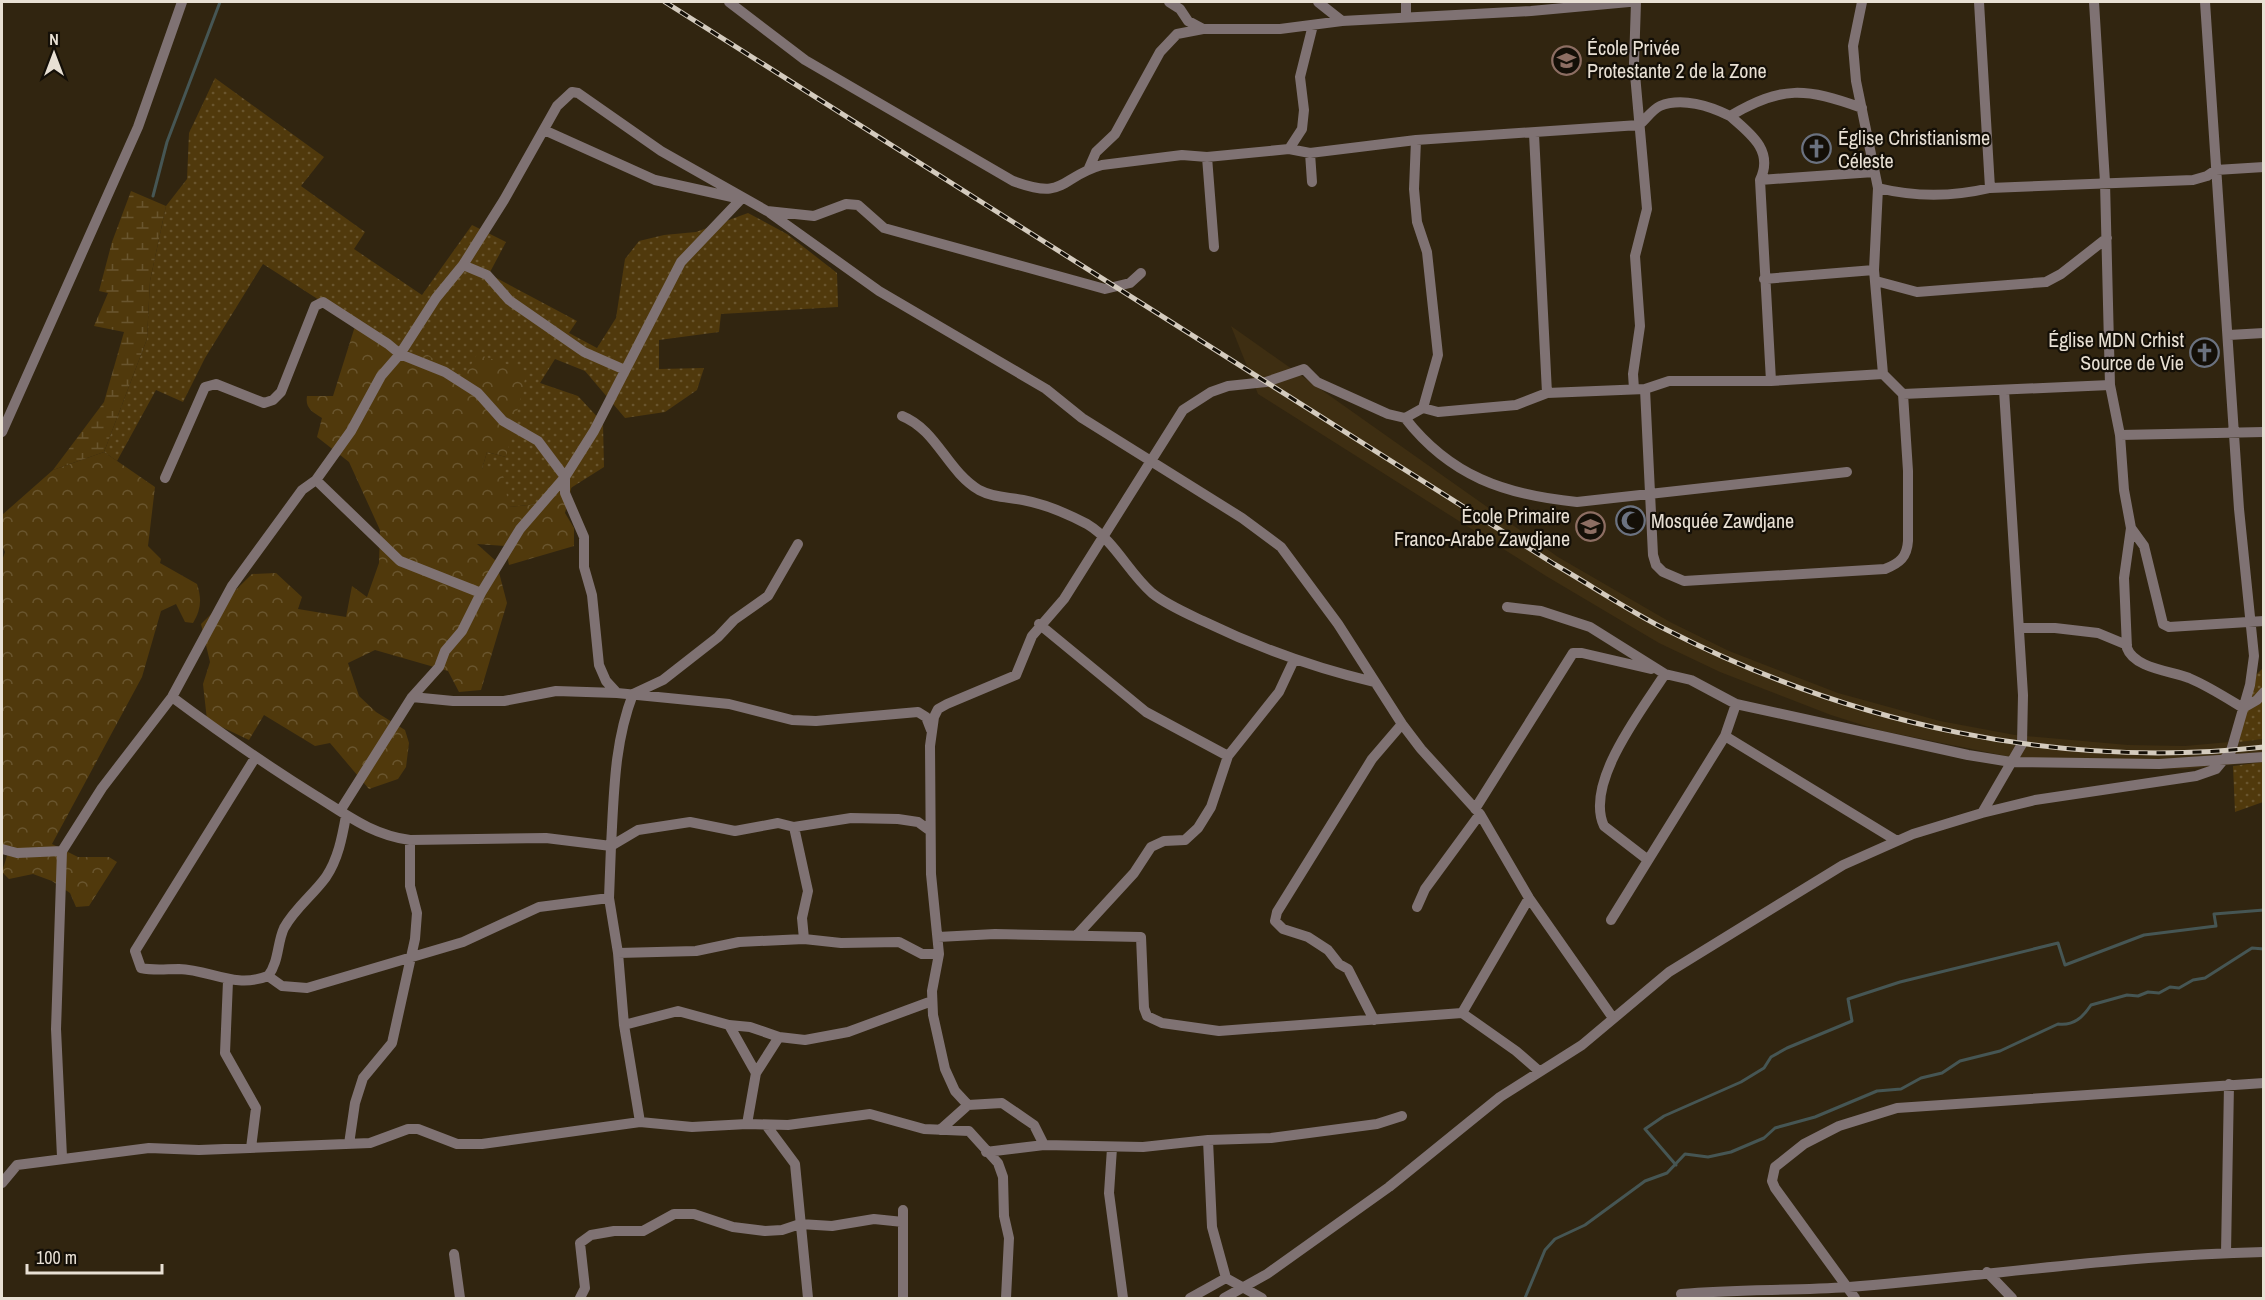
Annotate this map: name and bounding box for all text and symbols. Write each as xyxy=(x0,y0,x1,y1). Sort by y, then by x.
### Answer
north arrow xyxy=(24,24,84,84)
text: N xyxy=(49,28,59,50)
place label: École Privée Protestante 2 de la Zone xyxy=(1587,34,1767,84)
school or university icon: École Privée Protestante 2 de la Zone xyxy=(1550,44,1582,76)
place label: Église Christianisme Céleste xyxy=(1838,124,1990,174)
church icon: Église Christianisme Céleste xyxy=(1801,133,1833,165)
place label: Église MDN Crhist Source de Vie xyxy=(2048,326,2184,376)
church icon: Église MDN Crhist Source de Vie xyxy=(2189,336,2221,368)
place label: École Primaire Franco-Arabe Zawdjane xyxy=(1394,502,1570,552)
mosque icon: Mosquée Zawdjane xyxy=(1614,505,1646,537)
place label: Mosquée Zawdjane xyxy=(1651,507,1794,534)
school or university icon: École Primaire Franco-Arabe Zawdjane xyxy=(1575,511,1607,543)
scale bar xyxy=(27,1237,162,1275)
text: 100 m xyxy=(36,1245,77,1270)

